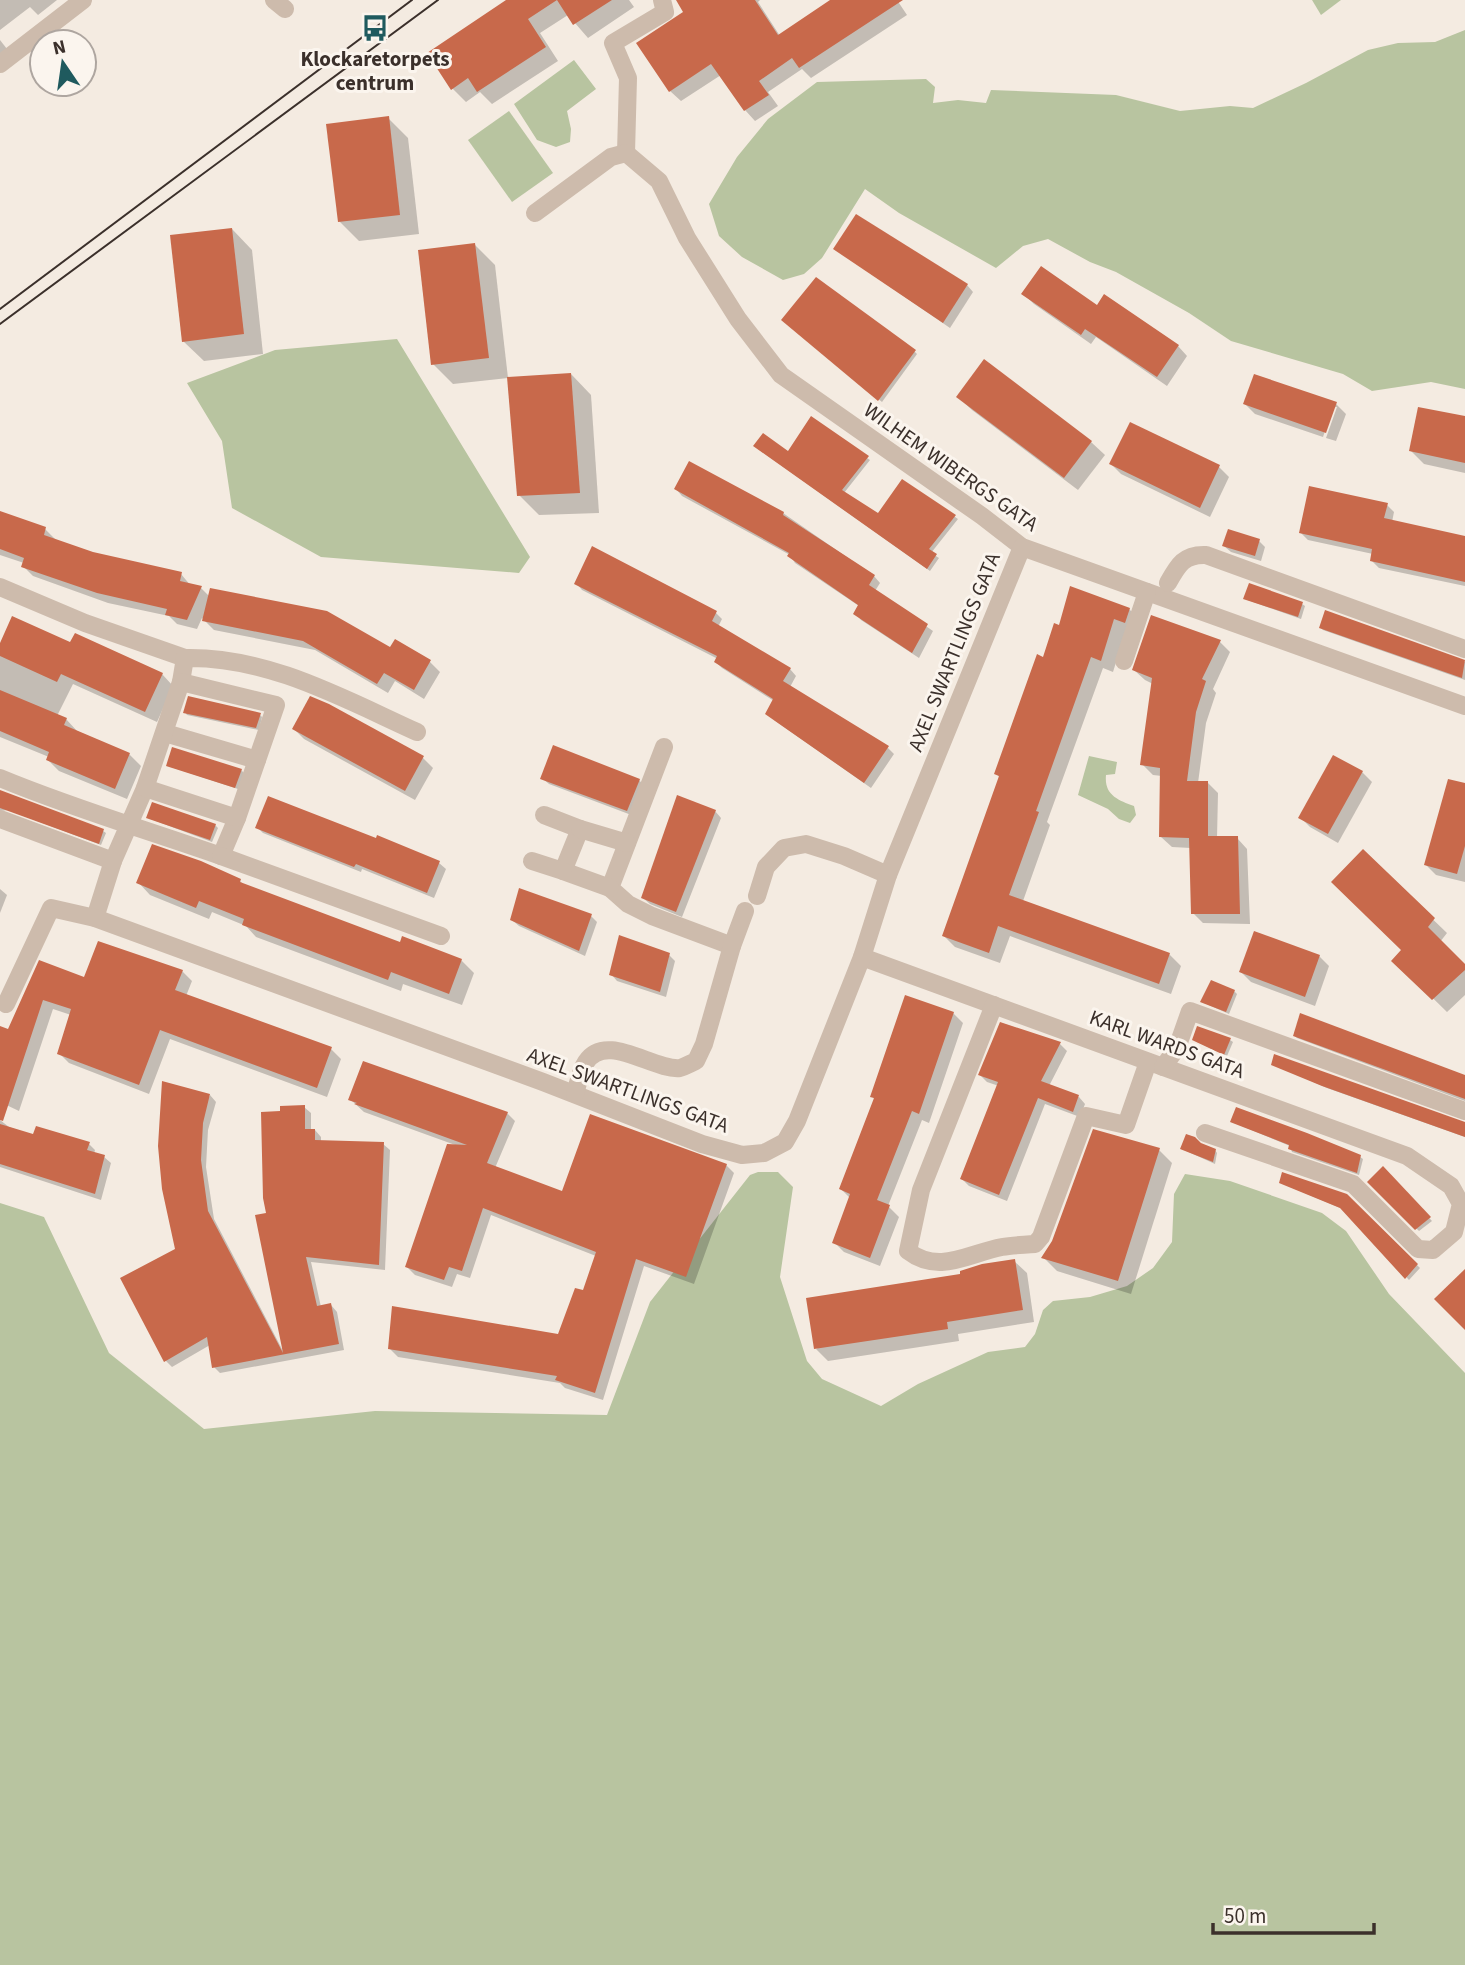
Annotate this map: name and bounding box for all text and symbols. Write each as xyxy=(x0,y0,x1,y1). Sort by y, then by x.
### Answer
bus stop icon: Klockaretorpets centrum xyxy=(360,13,390,43)
north arrow xyxy=(28,28,98,98)
text: N xyxy=(50,33,69,62)
place label: Klockaretorpets centrum xyxy=(300,44,450,98)
street label: WILHEM WIBERGS GATA xyxy=(858,395,1045,539)
street label: AXEL SWARTLINGS GATA xyxy=(900,547,1008,756)
street label: KARL WARDS GATA xyxy=(1085,1002,1249,1086)
street label: AXEL SWARTLINGS GATA xyxy=(523,1040,733,1141)
scale bar xyxy=(1213,1892,1374,1936)
text: 50 m xyxy=(1224,1901,1266,1931)

